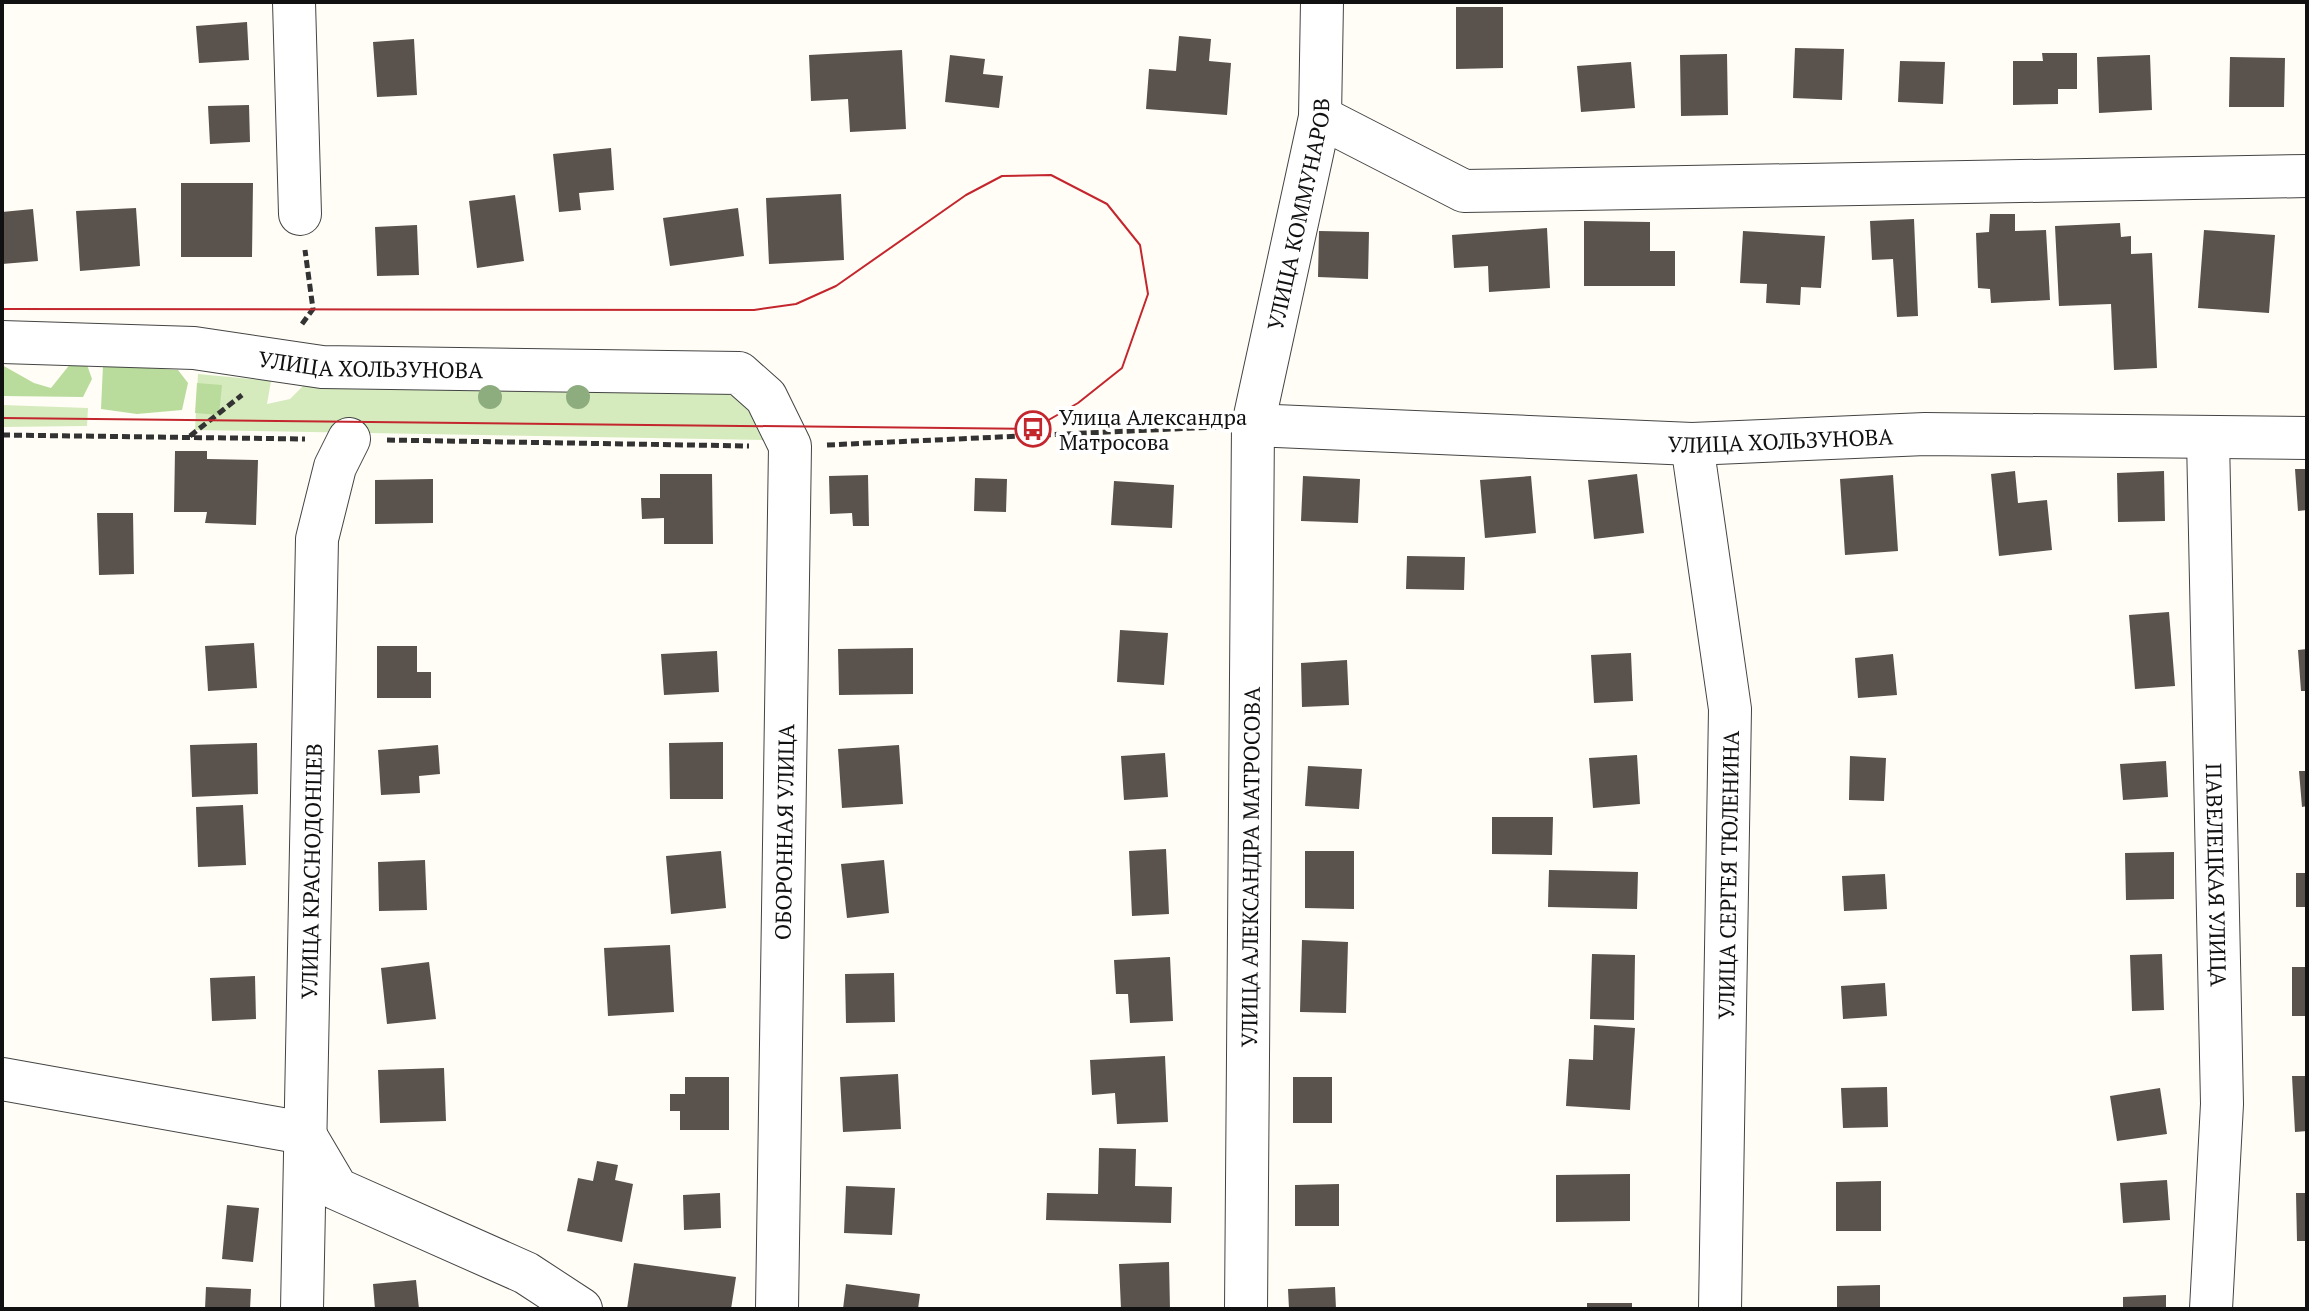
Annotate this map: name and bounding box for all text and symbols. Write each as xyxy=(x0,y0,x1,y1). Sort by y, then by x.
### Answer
street label: УЛИЦА КОММУНАРОВ xyxy=(1260,98,1335,333)
street label: УЛИЦА ХОЛЬЗУНОВА xyxy=(256,343,484,384)
place label: Улица Александра Матросова xyxy=(1059,402,1247,456)
bus stop icon: Улица Александра Матросова xyxy=(1014,410,1052,448)
street label: УЛИЦА ХОЛЬЗУНОВА xyxy=(1667,421,1895,459)
street label: УЛИЦА АЛЕКСАНДРА МАТРОСОВА xyxy=(1234,686,1265,1047)
street label: ОБОРОННАЯ УЛИЦА xyxy=(768,723,800,940)
street label: УЛИЦА СЕРГЕЯ ТЮЛЕНИНА xyxy=(1711,729,1745,1020)
street label: УЛИЦА КРАСНОДОНЦЕВ xyxy=(294,743,328,999)
street label: ПАВЕЛЕЦКАЯ УЛИЦА xyxy=(2200,763,2234,988)

